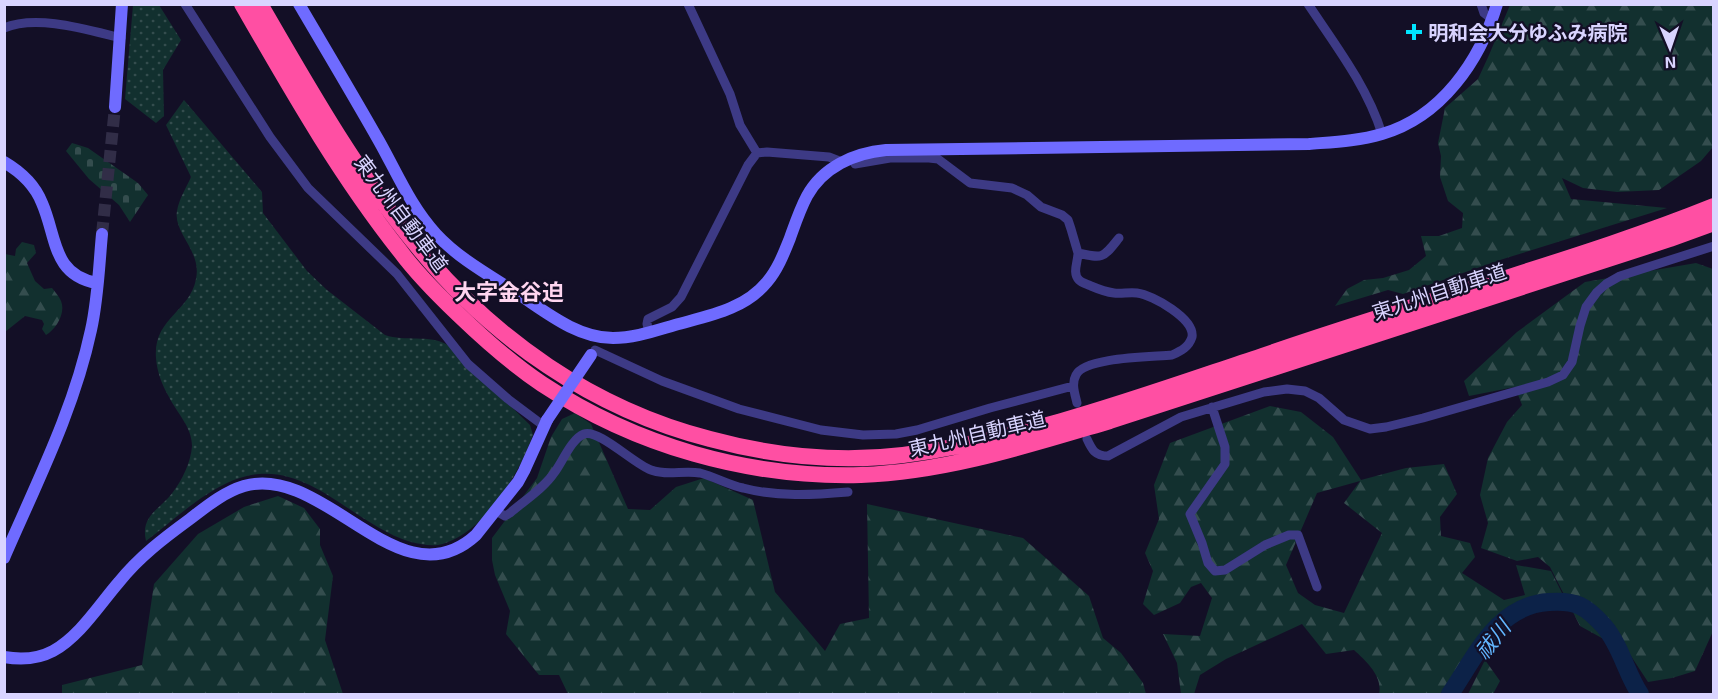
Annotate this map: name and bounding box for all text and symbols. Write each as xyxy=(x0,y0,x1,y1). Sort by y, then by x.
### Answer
north arrow xyxy=(1640,18,1700,78)
place label: 明和会大分ゆふみ病院 xyxy=(1428,20,1628,44)
marker: 明和会大分ゆふみ病院 xyxy=(1405,23,1423,41)
text: N xyxy=(1664,54,1677,73)
street label: 東九州自動車道 xyxy=(350,150,454,276)
street label: 東九州自動車道 xyxy=(1369,258,1509,324)
district label: 大字金谷迫 xyxy=(454,278,564,304)
street label: 東九州自動車道 xyxy=(906,406,1048,460)
water label: 祓川 xyxy=(1469,613,1516,663)

